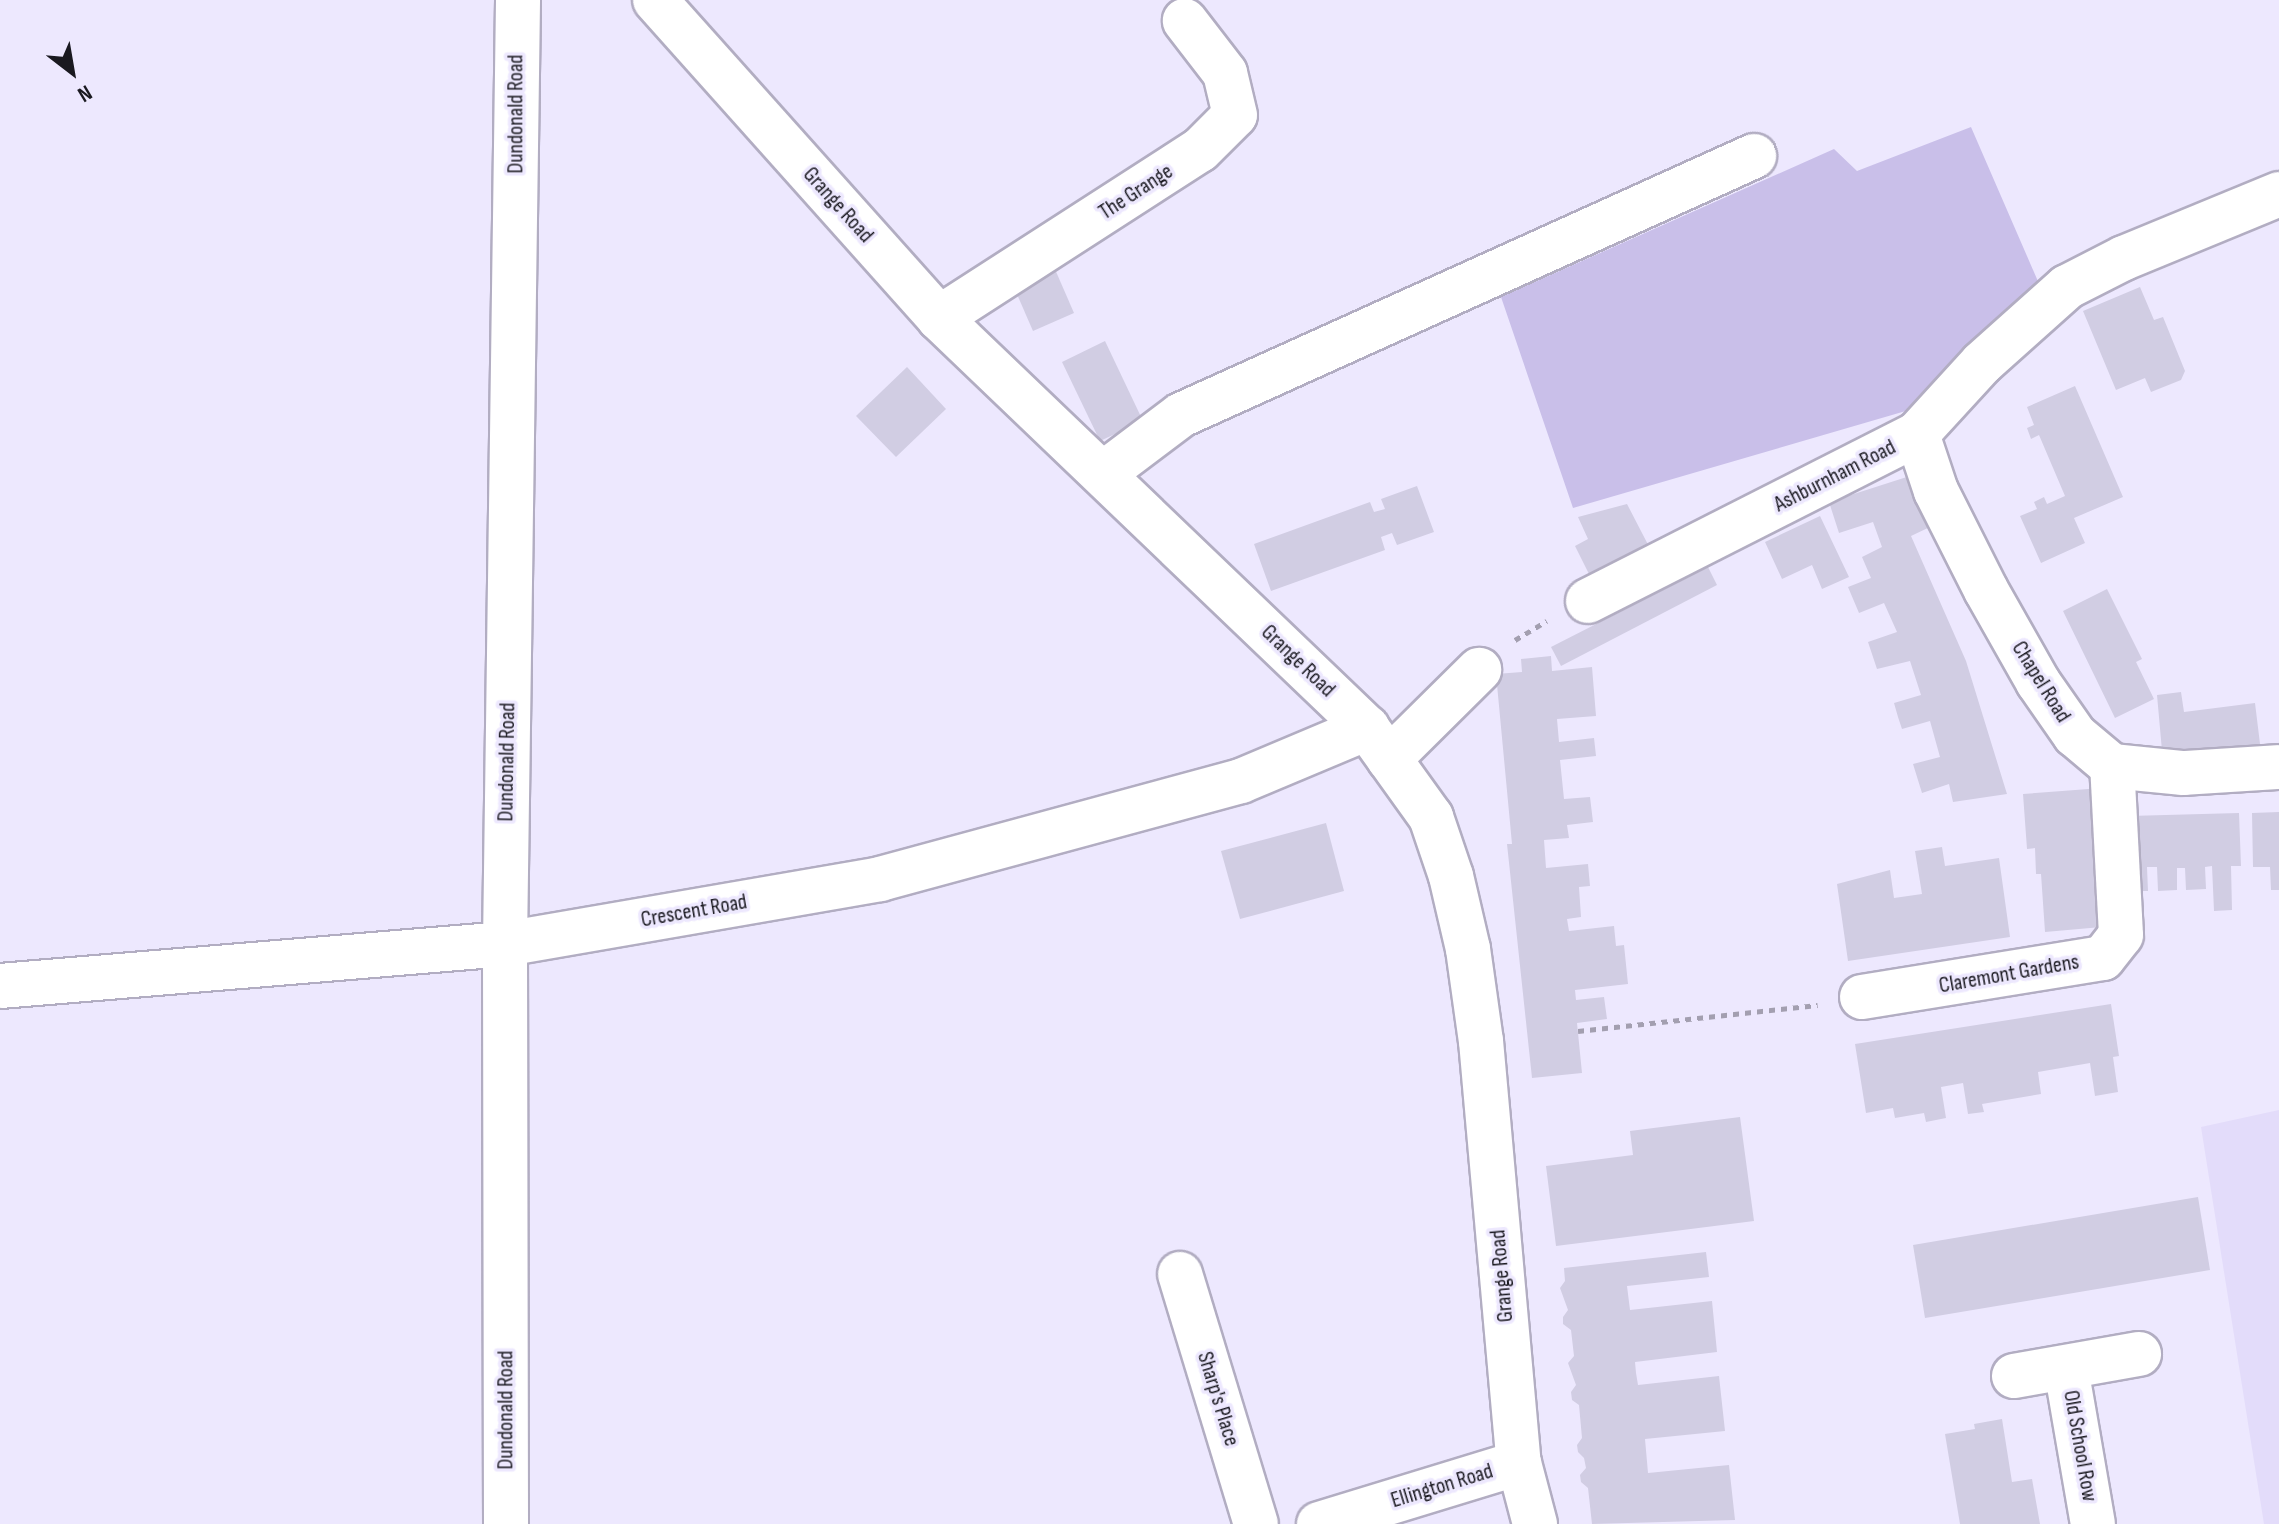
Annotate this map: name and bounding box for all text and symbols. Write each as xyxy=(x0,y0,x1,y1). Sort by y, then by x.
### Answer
north arrow xyxy=(32,32,112,112)
street label: Dundonald Road xyxy=(503,54,529,174)
text: N xyxy=(73,78,97,108)
street label: The Grange xyxy=(1094,158,1178,226)
street label: Grange Road xyxy=(797,162,879,248)
street label: Ashburnham Road xyxy=(1770,434,1900,518)
street label: Grange Road xyxy=(1256,619,1340,703)
street label: Chapel Road xyxy=(2006,637,2076,727)
street label: Dundonald Road xyxy=(493,702,521,822)
street label: Crescent Road xyxy=(639,889,749,933)
street label: Claremont Gardens xyxy=(1937,949,2081,999)
street label: Grange Road xyxy=(1485,1229,1519,1323)
street label: Sharp's Place xyxy=(1191,1349,1245,1449)
street label: Dundonald Road xyxy=(493,1350,519,1470)
street label: Old School Row xyxy=(2057,1388,2103,1504)
street label: Ellington Road xyxy=(1388,1458,1496,1514)

